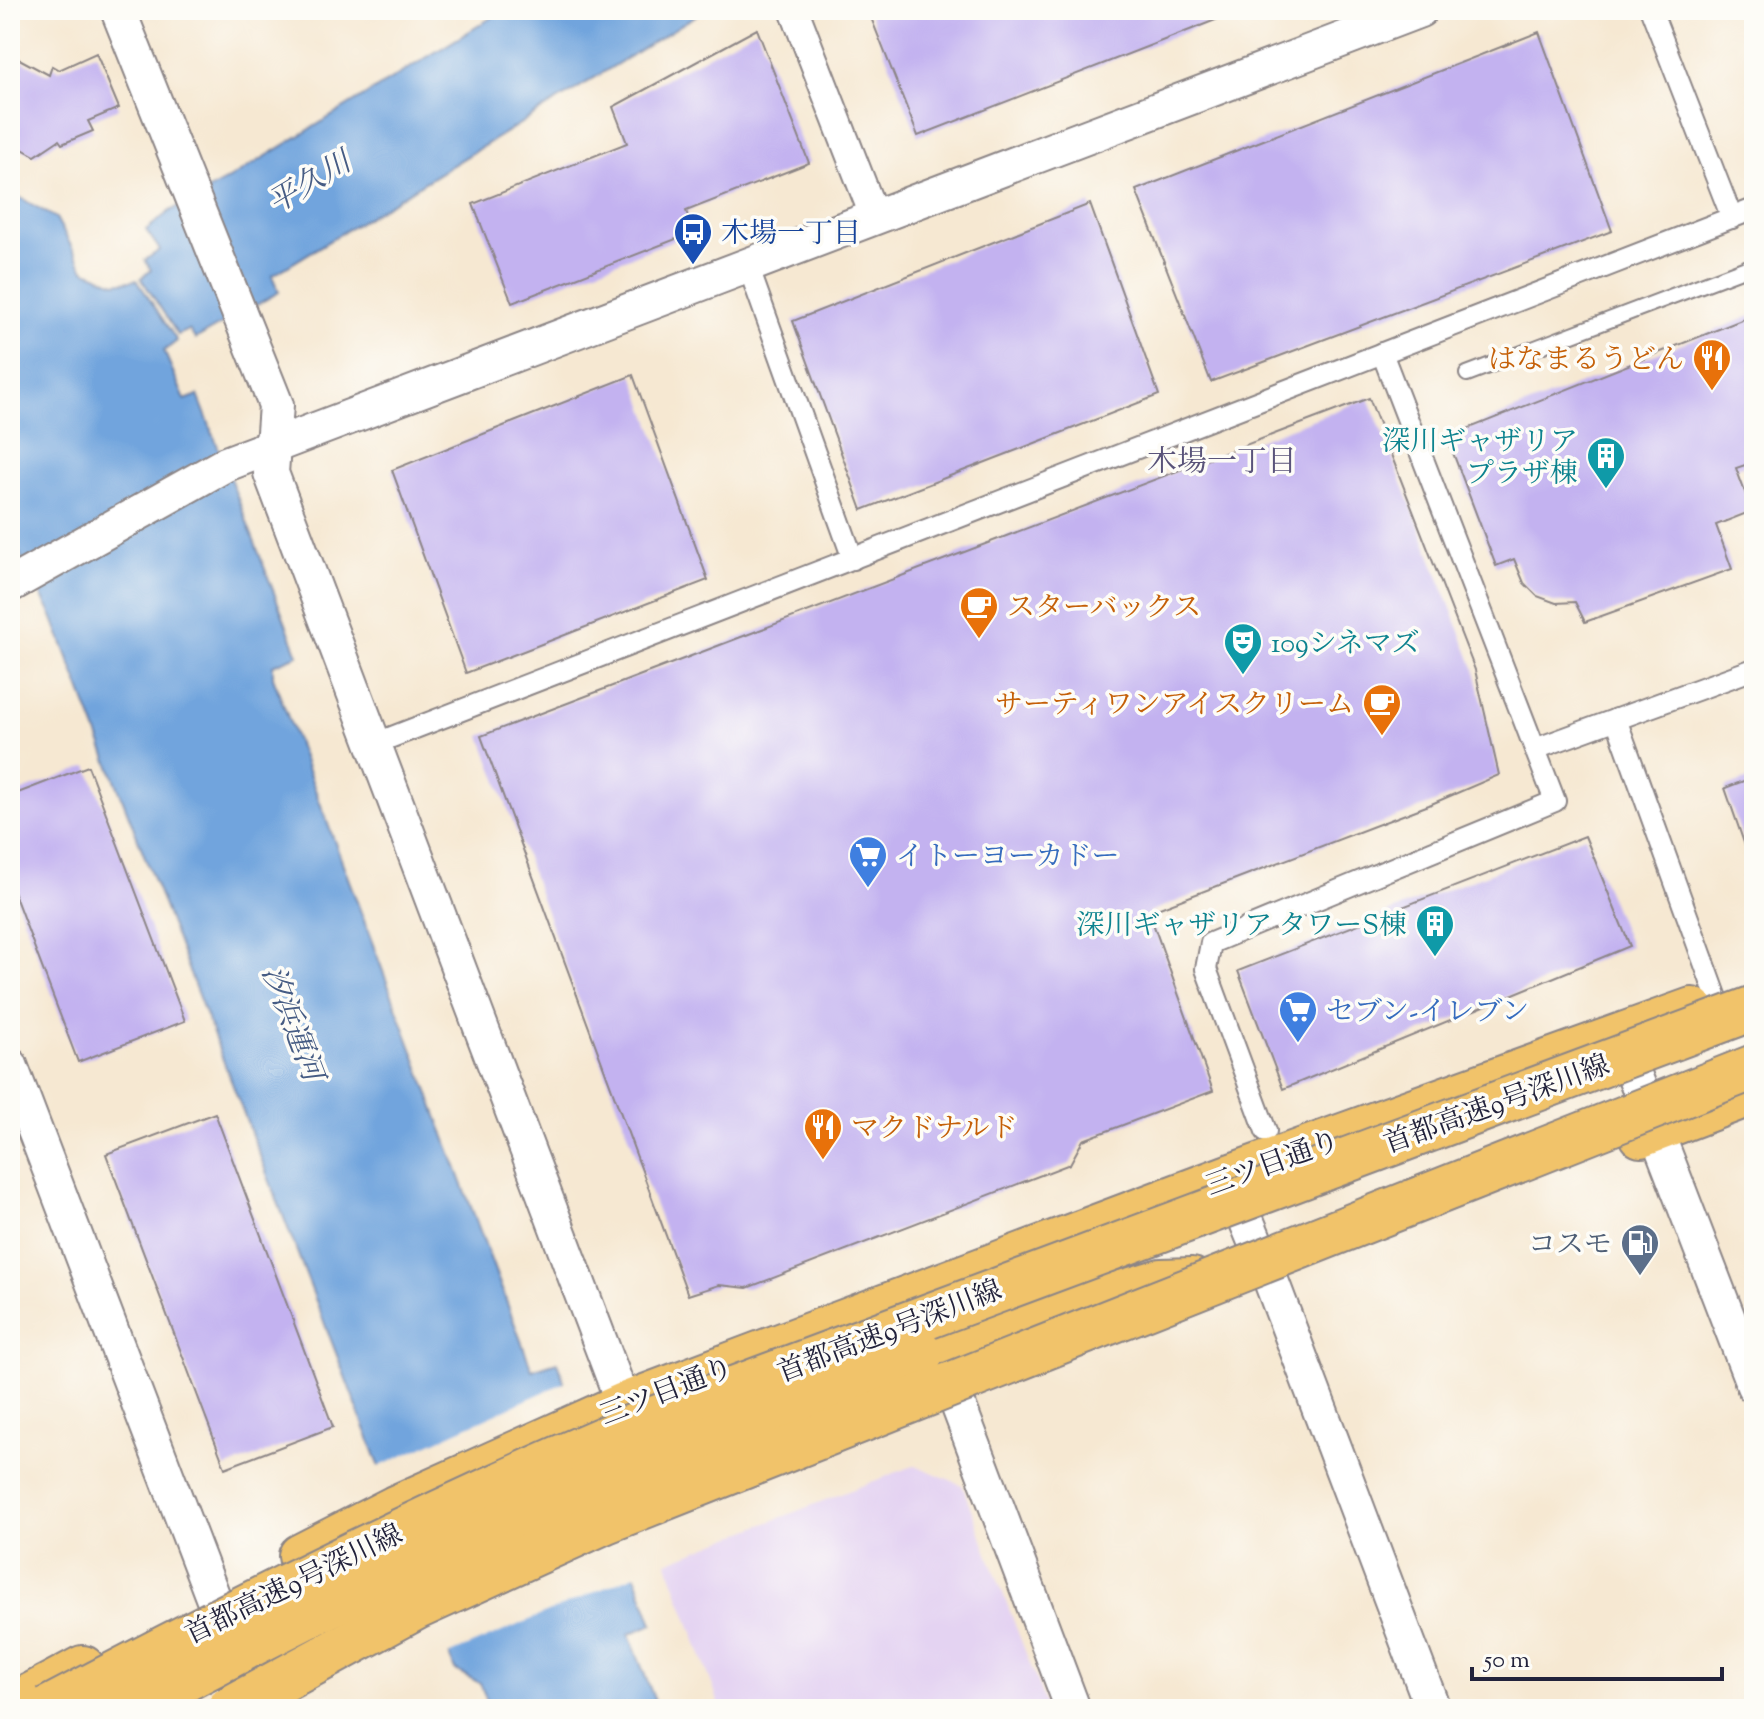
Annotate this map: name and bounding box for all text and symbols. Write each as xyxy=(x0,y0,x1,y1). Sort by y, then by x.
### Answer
water label: 平久川 xyxy=(261,141,363,226)
bus stop icon: 木場一丁目 xyxy=(672,211,714,266)
place label: 木場一丁目 xyxy=(721,215,861,255)
restaurant icon: はなまるうどん xyxy=(1691,337,1733,392)
place label: はなまるうどん xyxy=(1488,341,1684,381)
place label: 深川ギャザリア プラザ棟 xyxy=(1382,423,1578,495)
building icon: 深川ギャザリア プラザ棟 xyxy=(1585,435,1627,490)
district label: 木場一丁目 xyxy=(1147,442,1297,485)
cafe icon: スターバックス xyxy=(958,585,1000,640)
place label: スターバックス xyxy=(1007,589,1201,629)
theatre icon: 109シネマズ xyxy=(1222,621,1264,676)
place label: 109シネマズ xyxy=(1271,625,1420,665)
cafe icon: サーティワンアイスクリーム xyxy=(1361,682,1403,737)
place label: サーティワンアイスクリーム xyxy=(995,686,1354,726)
supermarket icon: イトーヨーカドー xyxy=(847,834,889,889)
place label: イトーヨーカドー xyxy=(896,838,1119,878)
building icon: 深川ギャザリア タワーS棟 xyxy=(1414,903,1456,958)
place label: 深川ギャザリア タワーS棟 xyxy=(1076,907,1407,947)
water label: 汐浜運河 xyxy=(249,960,334,1092)
supermarket icon: セブン-イレブン xyxy=(1277,989,1319,1044)
place label: セブン-イレブン xyxy=(1326,993,1529,1033)
street label: 首都高速9号深川線 xyxy=(1379,1046,1616,1165)
restaurant icon: マクドナルド xyxy=(802,1106,844,1161)
place label: マクドナルド xyxy=(851,1110,1018,1150)
street label: 三ツ目通り xyxy=(1200,1122,1346,1208)
fuel station icon: コスモ xyxy=(1619,1222,1661,1277)
place label: コスモ xyxy=(1528,1226,1612,1266)
street label: 首都高速9号深川線 xyxy=(772,1272,1008,1394)
street label: 三ツ目通り xyxy=(595,1349,740,1437)
street label: 首都高速9号深川線 xyxy=(179,1516,410,1656)
scale bar xyxy=(1472,1631,1722,1681)
text: 50 m xyxy=(1482,1644,1530,1678)

